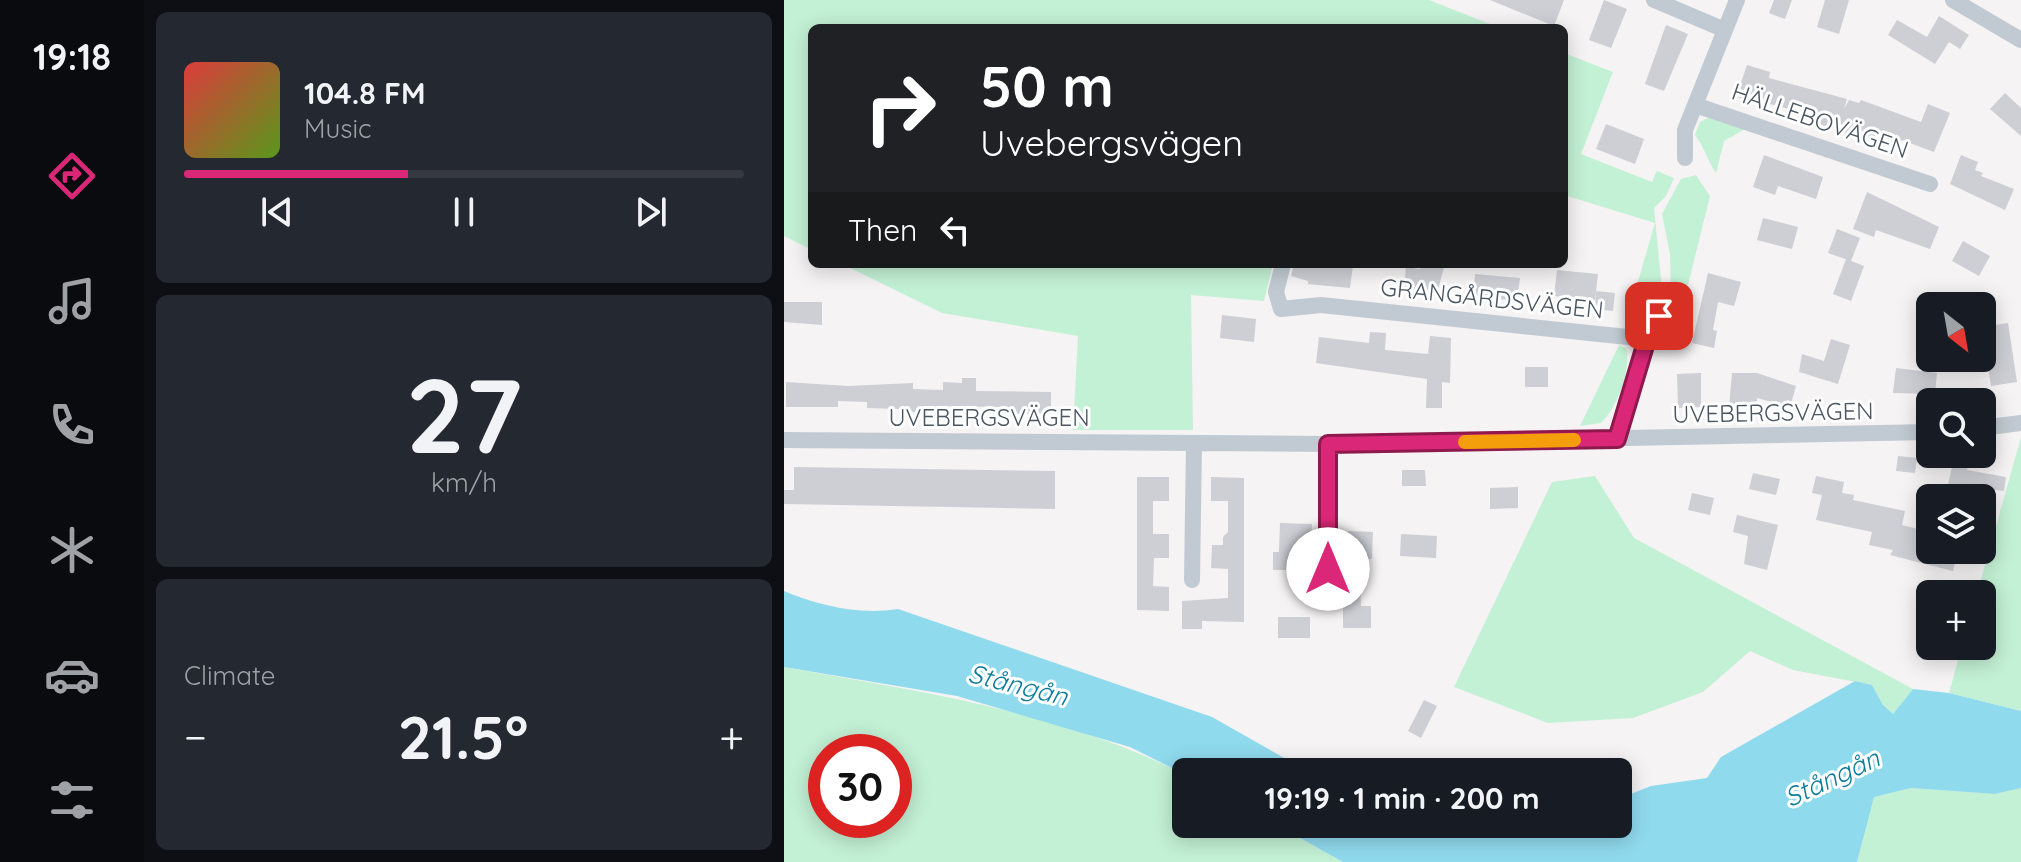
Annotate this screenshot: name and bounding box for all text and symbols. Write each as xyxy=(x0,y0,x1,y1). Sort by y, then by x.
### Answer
text: 19:18 xyxy=(33,34,111,79)
text: 50 m xyxy=(980,51,1114,121)
icon: right xyxy=(848,56,952,160)
text: 104.8 FM xyxy=(304,74,425,112)
street label: HÄLLEBOVÄGEN xyxy=(1728,76,1913,164)
text: Music xyxy=(304,112,372,145)
text: Uvebergsvägen xyxy=(980,120,1243,165)
icon: directions xyxy=(44,148,100,204)
icon: previous xyxy=(255,190,299,234)
icon: pause xyxy=(442,190,486,234)
icon: next xyxy=(629,190,673,234)
icon: left xyxy=(933,208,977,252)
text: Then xyxy=(848,211,917,249)
street label: GRANGÅRDSVÄGEN xyxy=(1379,271,1605,325)
icon: music xyxy=(44,273,100,329)
pin xyxy=(1625,282,1693,350)
north arrow xyxy=(1916,292,1996,372)
map controls xyxy=(1916,292,1996,660)
icon: arrive xyxy=(1637,294,1681,338)
text: 27 xyxy=(406,349,522,479)
button: search xyxy=(1916,388,1996,468)
street label: UVEBERGSVÄGEN xyxy=(1672,395,1874,429)
icon: phone xyxy=(44,397,100,453)
street label: UVEBERGSVÄGEN xyxy=(888,402,1090,432)
text: km/h xyxy=(431,466,497,499)
button: layers xyxy=(1916,484,1996,564)
icon: climate xyxy=(44,522,100,578)
position arrow xyxy=(1286,527,1370,611)
button: + xyxy=(1916,580,1996,660)
icon: car xyxy=(44,647,100,703)
water label: Stångån xyxy=(965,656,1072,713)
text: Climate xyxy=(184,659,275,692)
text: 21.5° xyxy=(398,699,528,774)
text: − xyxy=(184,709,207,764)
text: + xyxy=(719,709,744,764)
speed limit sign: 30 xyxy=(808,734,912,838)
water label: Stångån xyxy=(1779,741,1885,814)
icon: filters xyxy=(44,772,100,828)
text: 19:19 · 1 min · 200 m xyxy=(1264,779,1540,817)

